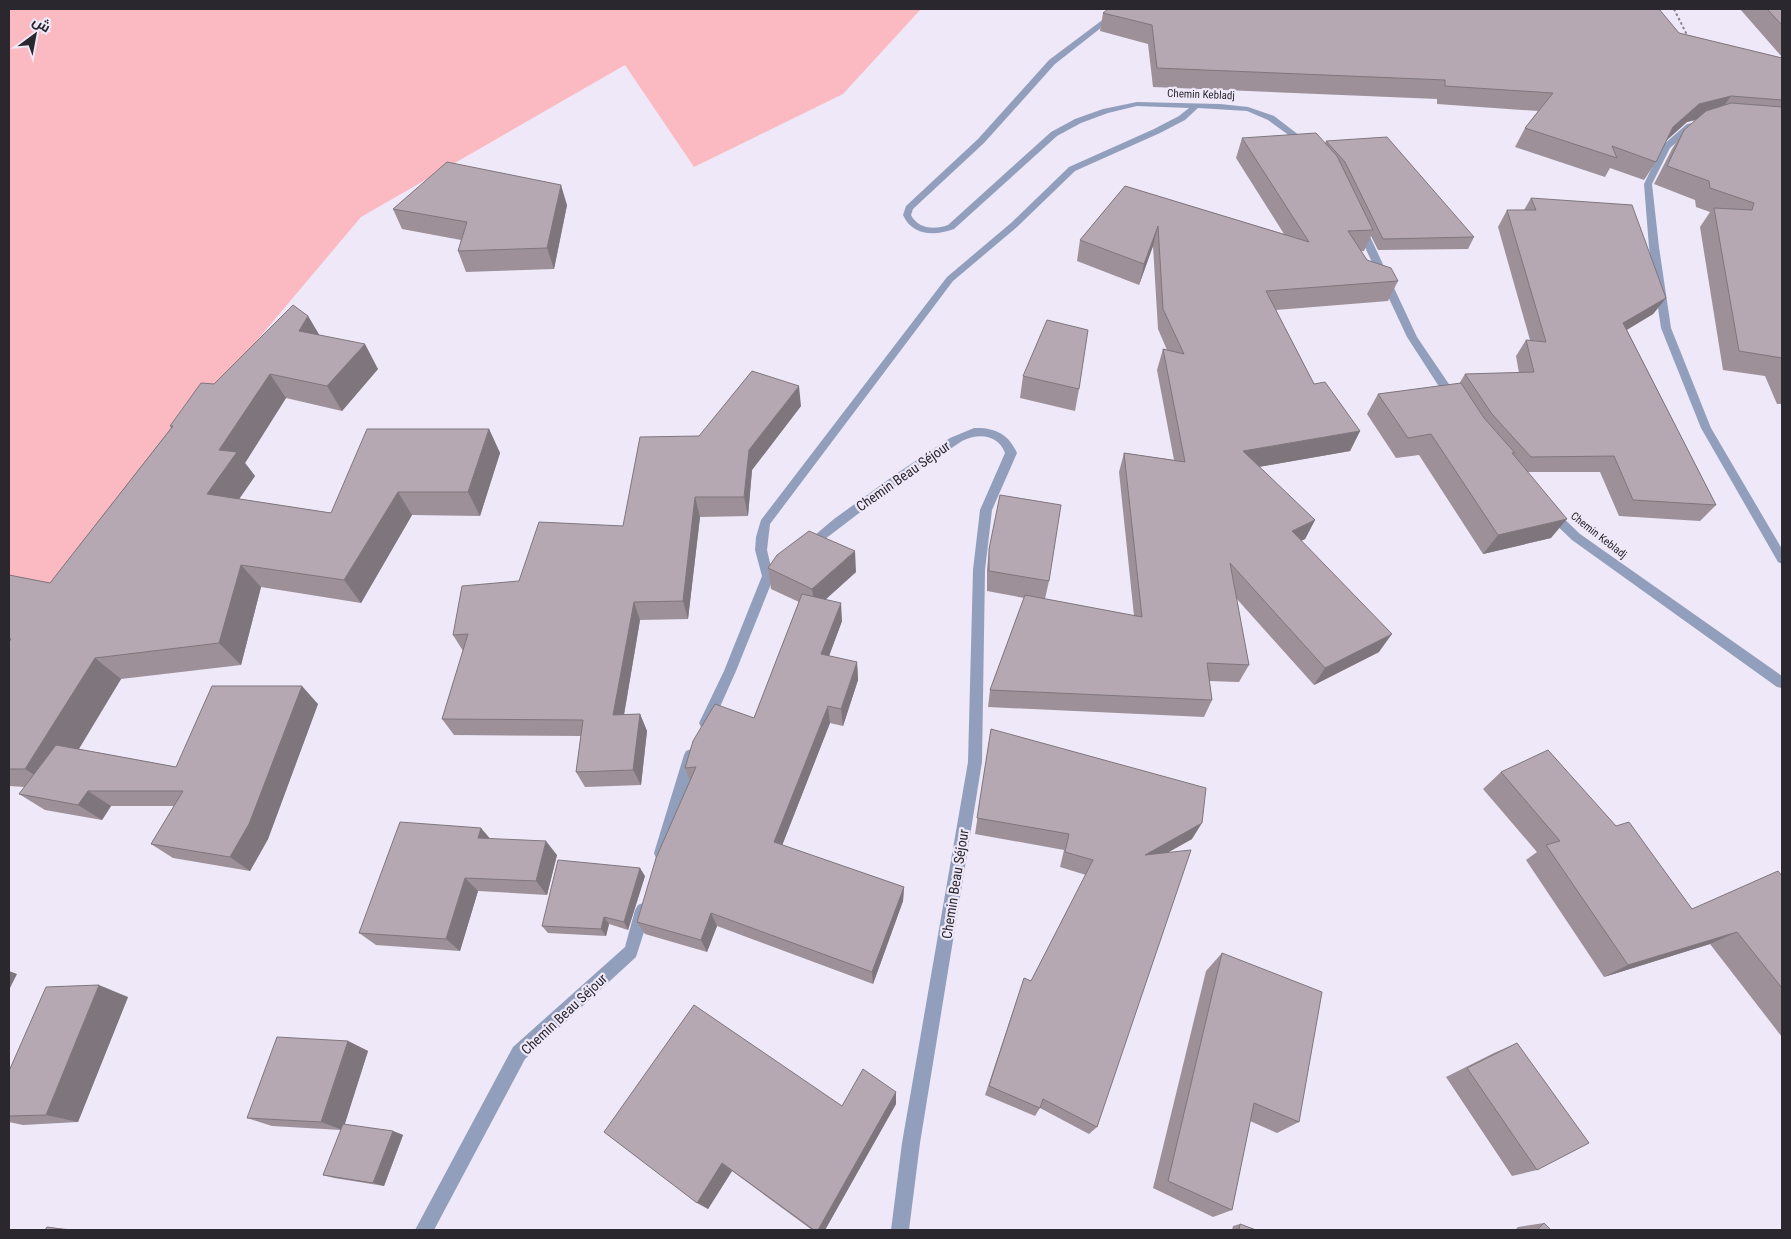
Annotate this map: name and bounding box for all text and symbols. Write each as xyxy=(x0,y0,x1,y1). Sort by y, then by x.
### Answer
north arrow xyxy=(10,10,60,60)
text: ش xyxy=(30,12,54,36)
street label: Chemin Kebladj xyxy=(1167,87,1235,102)
street label: Chemin Beau Séjour xyxy=(853,438,953,514)
street label: Chemin Kebladj xyxy=(1568,509,1629,561)
street label: Chemin Beau Séjour xyxy=(938,828,972,940)
street label: Chemin Beau Séjour xyxy=(518,970,610,1058)

